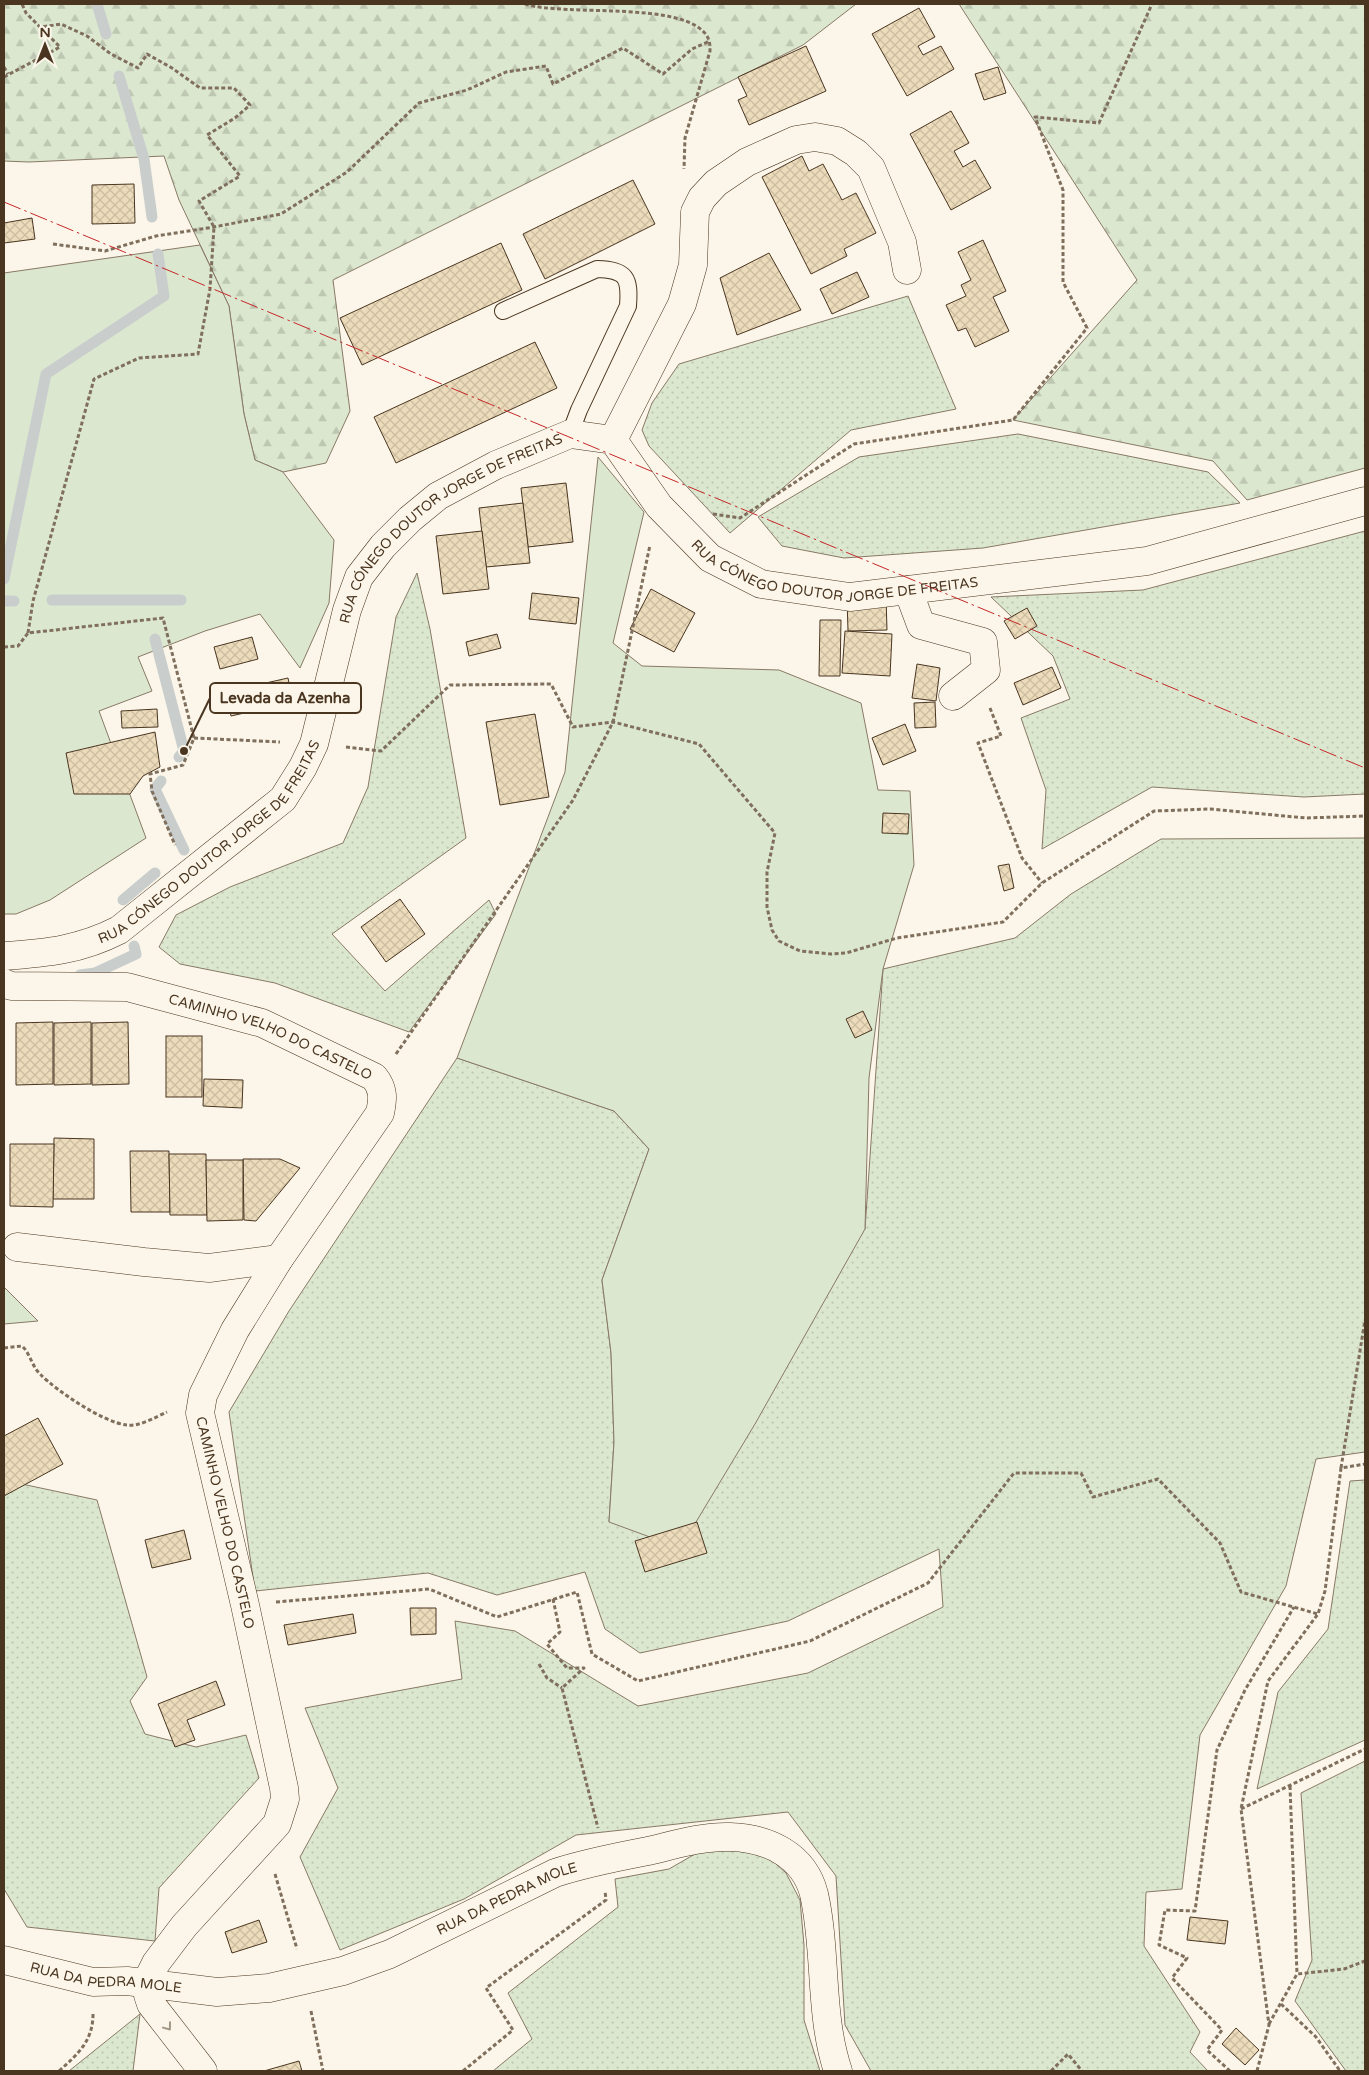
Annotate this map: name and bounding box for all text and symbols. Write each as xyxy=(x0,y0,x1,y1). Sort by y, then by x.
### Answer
north arrow xyxy=(20,20,70,70)
text: N xyxy=(39,24,51,41)
street label: RUA CÓNEGO DOUTOR JORGE DE FREITAS xyxy=(336,430,565,625)
street label: RUA CÓNEGO DOUTOR JORGE DE FREITAS xyxy=(688,536,979,606)
callout: Levada da Azenha xyxy=(210,683,361,713)
text: Levada da Azenha xyxy=(220,689,350,707)
street label: RUA CÓNEGO DOUTOR JORGE DE FREITAS xyxy=(96,737,324,948)
street label: CAMINHO VELHO DO CASTELO xyxy=(167,990,375,1084)
street label: CAMINHO VELHO DO CASTELO xyxy=(192,1415,258,1630)
street label: RUA DA PEDRA MOLE xyxy=(434,1859,579,1939)
street label: RUA DA PEDRA MOLE xyxy=(28,1959,183,1997)
one-way arrow xyxy=(162,2021,171,2031)

